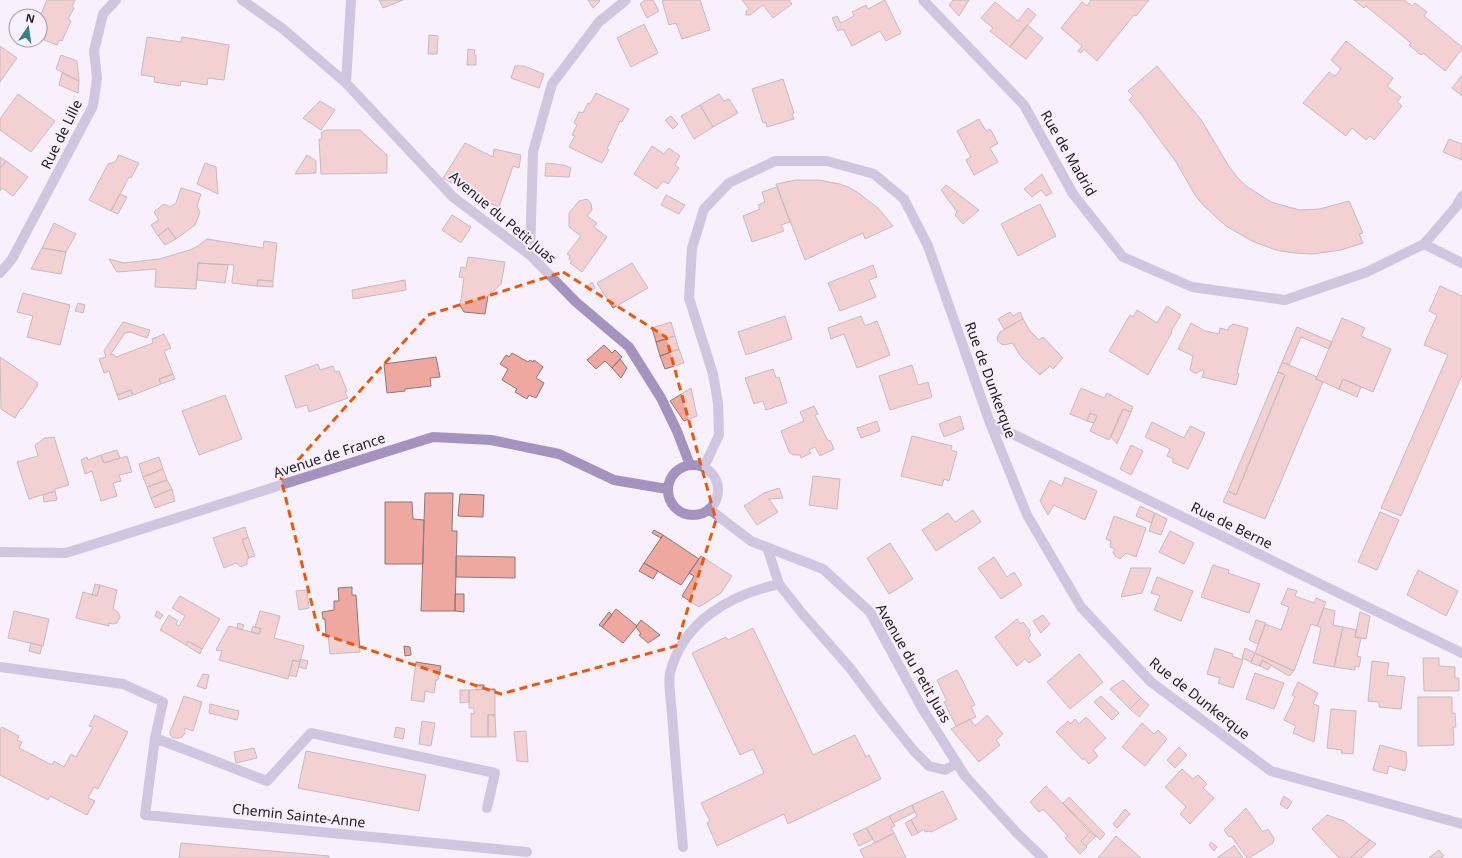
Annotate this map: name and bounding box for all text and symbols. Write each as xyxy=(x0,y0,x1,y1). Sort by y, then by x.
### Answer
north arrow xyxy=(8,8,48,48)
text: N xyxy=(24,9,36,26)
street label: Rue de Lille xyxy=(36,96,86,172)
street label: Rue de Madrid xyxy=(1037,107,1101,199)
street label: Avenue du Petit Juas xyxy=(445,167,561,268)
street label: Rue de Dunkerque xyxy=(961,319,1021,441)
street label: Avenue de France xyxy=(271,428,388,482)
street label: Rue de Berne xyxy=(1188,497,1276,553)
street label: Avenue du Petit Juas xyxy=(872,600,956,726)
street label: Rue de Dunkerque xyxy=(1146,653,1254,743)
street label: Chemin Sainte-Anne xyxy=(231,799,367,831)

